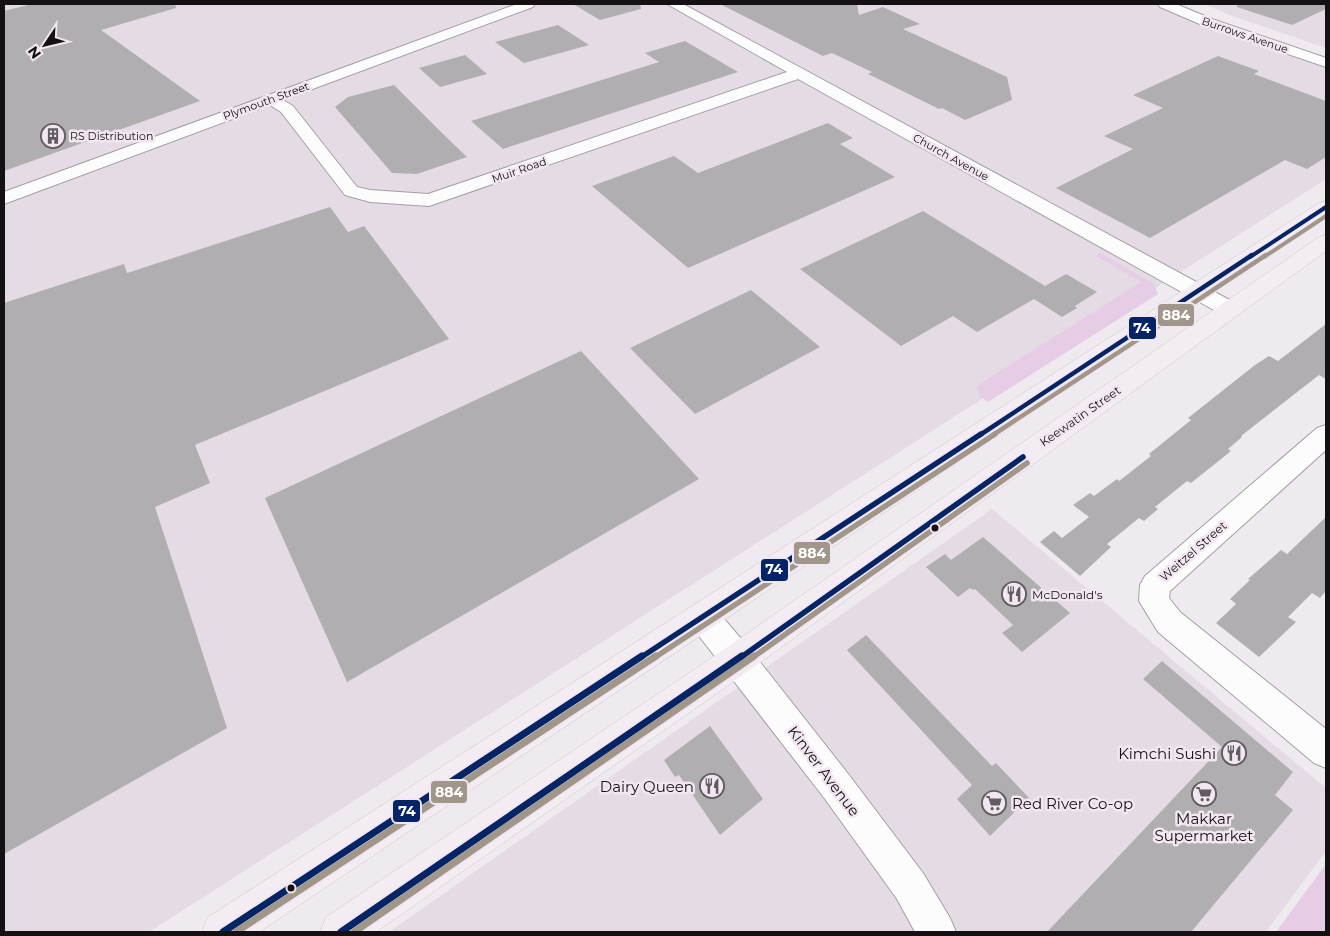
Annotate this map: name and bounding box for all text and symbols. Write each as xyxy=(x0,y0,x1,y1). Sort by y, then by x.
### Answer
street label: Burrows Avenue xyxy=(1200,14,1290,56)
north arrow xyxy=(20,20,70,70)
text: N xyxy=(24,43,45,62)
street label: Plymouth Street xyxy=(221,79,312,123)
building icon: RS Distribution xyxy=(40,123,66,149)
place label: RS Distribution xyxy=(70,129,153,143)
street label: Church Avenue xyxy=(911,130,992,184)
street label: Muir Road xyxy=(490,154,548,186)
line badge: 884 xyxy=(1157,303,1195,327)
text: 884 xyxy=(1162,306,1190,324)
line badge: 74 xyxy=(1128,316,1157,340)
text: 74 xyxy=(1133,319,1151,337)
street label: Keewatin Street xyxy=(1037,382,1124,450)
street label: Weitzel Street xyxy=(1156,518,1230,584)
unlabelled marker xyxy=(930,523,940,533)
line badge: 884 xyxy=(793,541,831,565)
text: 884 xyxy=(798,544,826,562)
line badge: 74 xyxy=(760,558,789,582)
text: 74 xyxy=(765,560,783,578)
restaurant icon: McDonald's xyxy=(1001,581,1027,607)
place label: McDonald's xyxy=(1032,587,1103,602)
street label: Kinver Avenue xyxy=(784,722,864,820)
restaurant icon: Kimchi Sushi xyxy=(1221,740,1247,766)
place label: Kimchi Sushi xyxy=(1118,744,1216,763)
restaurant icon: Dairy Queen xyxy=(699,773,725,799)
place label: Dairy Queen xyxy=(600,777,694,796)
line badge: 884 xyxy=(430,780,468,804)
supermarket icon: Makkar Supermarket xyxy=(1191,781,1217,807)
text: 884 xyxy=(435,783,463,801)
supermarket icon: Red River Co-op xyxy=(981,790,1007,816)
place label: Red River Co-op xyxy=(1012,794,1133,813)
line badge: 74 xyxy=(392,799,421,823)
text: 74 xyxy=(398,802,416,820)
place label: Makkar Supermarket xyxy=(1155,809,1253,845)
unlabelled marker xyxy=(286,883,296,893)

